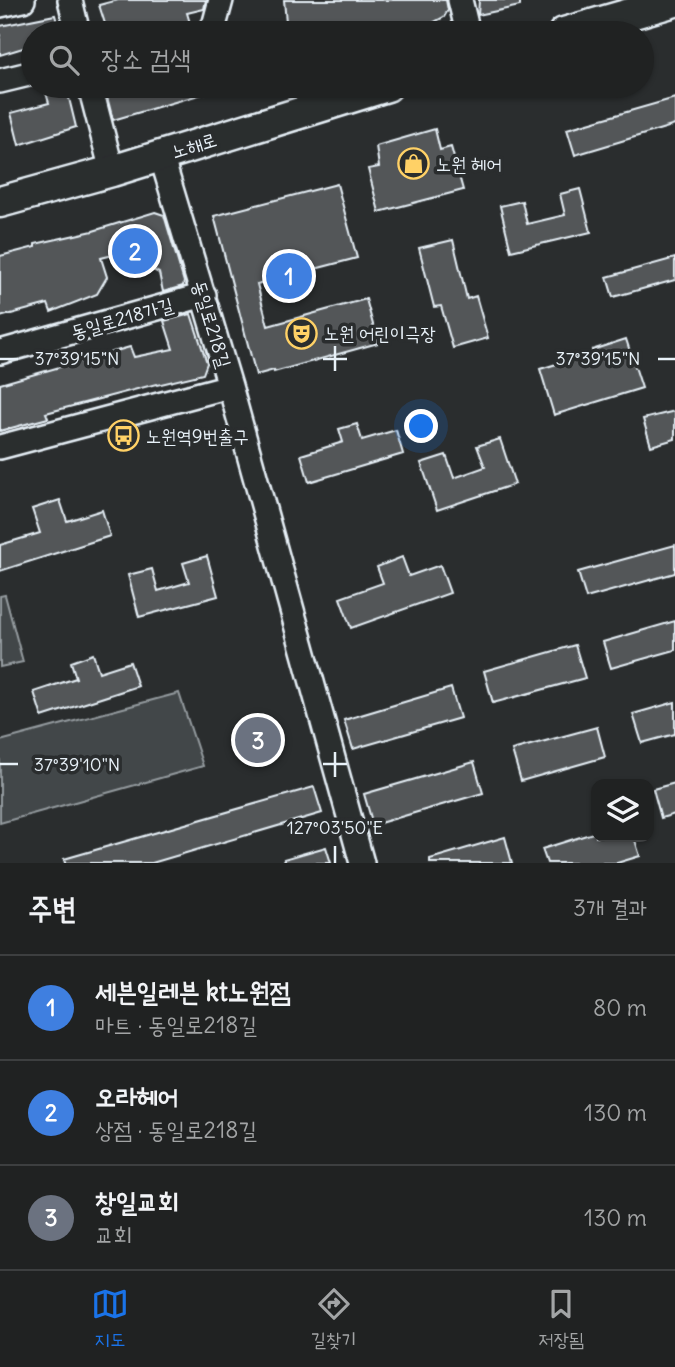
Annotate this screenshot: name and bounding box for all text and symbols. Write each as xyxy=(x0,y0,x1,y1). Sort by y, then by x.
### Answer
search box xyxy=(21,21,654,98)
icon: search xyxy=(45,41,83,79)
text: 장소 검색 xyxy=(101,42,191,75)
street label: 노해로 xyxy=(169,127,219,163)
shop icon: 노원 헤어 xyxy=(396,147,430,181)
place label: 노원 헤어 xyxy=(436,152,502,176)
pin: 2 xyxy=(112,225,158,277)
pin: 1 xyxy=(266,250,312,302)
street label: 동일로218길 xyxy=(187,277,237,371)
street label: 동일로218가길 xyxy=(68,292,176,344)
theatre icon: 노원 어린이극장 xyxy=(284,316,318,350)
place label: 노원 어린이극장 xyxy=(324,321,436,345)
text: 37°39'15"N xyxy=(34,347,120,370)
text: 37°39'15"N xyxy=(555,347,641,370)
your location xyxy=(404,409,438,443)
bus stop icon: 노원역9번출구 xyxy=(106,419,140,453)
place label: 노원역9번출구 xyxy=(146,424,249,448)
pin: 3 xyxy=(235,714,281,766)
text: 37°39'10"N xyxy=(34,753,120,776)
map controls xyxy=(591,779,654,842)
button: layers xyxy=(591,779,654,842)
text: 127°03'50"E xyxy=(287,816,383,839)
text: 주변 xyxy=(28,889,76,927)
text: 3개 결과 xyxy=(573,893,647,922)
text: 세븐일레븐 kt노원점 xyxy=(95,975,291,1008)
text: 1 xyxy=(46,993,56,1022)
text: 80 m xyxy=(593,993,647,1022)
text: 마트 · 동일로218길 xyxy=(95,1010,257,1039)
text: 오라헤어 xyxy=(95,1080,179,1113)
text: 2 xyxy=(45,1098,57,1127)
text: 130 m xyxy=(584,1098,647,1127)
text: 상점 · 동일로218길 xyxy=(95,1115,257,1144)
text: 창일교회 xyxy=(95,1185,179,1218)
text: 3 xyxy=(44,1203,58,1232)
text: 130 m xyxy=(584,1203,647,1232)
text: 교회 xyxy=(95,1220,132,1249)
tab: 지도 xyxy=(91,1285,129,1353)
tab: 길찾기 xyxy=(311,1285,357,1353)
tab: 저장됨 xyxy=(538,1285,584,1353)

